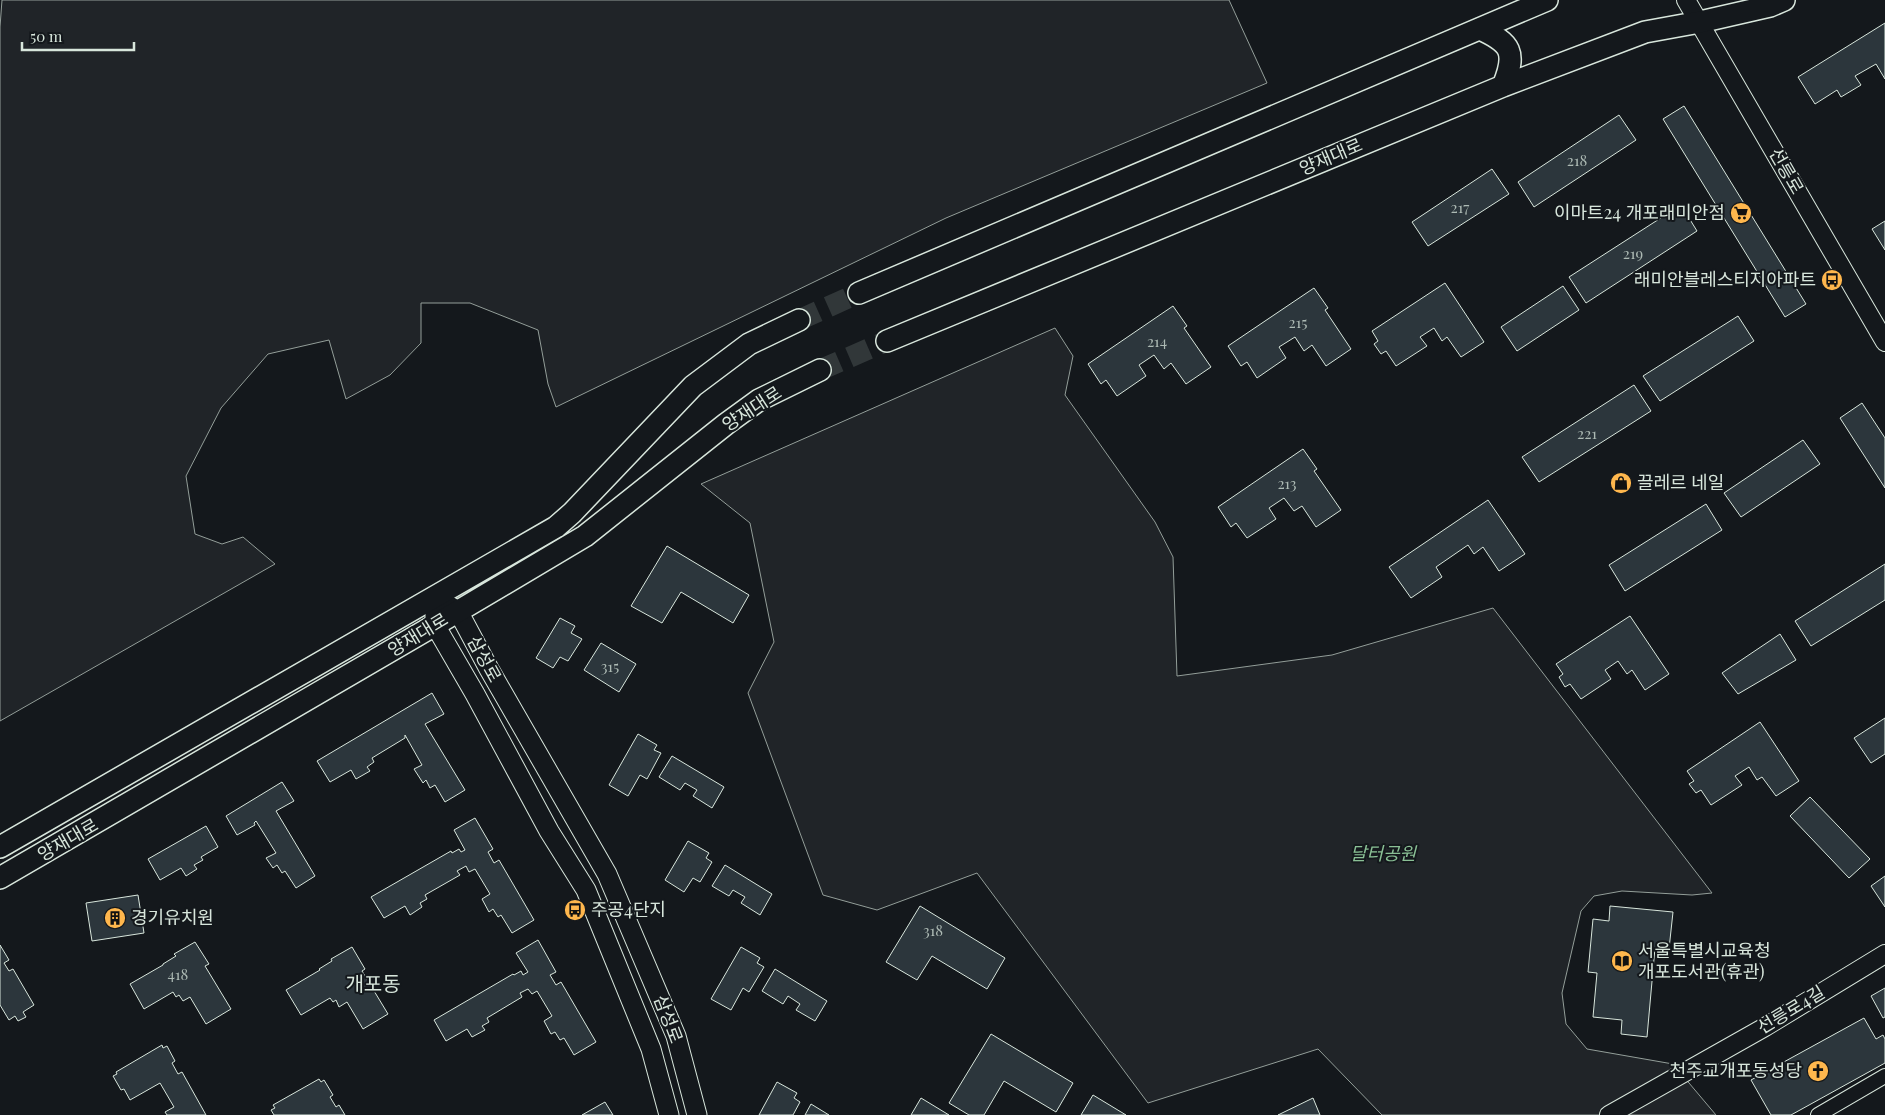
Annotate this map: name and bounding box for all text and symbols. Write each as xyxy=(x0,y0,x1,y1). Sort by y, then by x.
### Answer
scale bar xyxy=(22,20,135,52)
text: 50 m xyxy=(30,26,63,46)
street label: 양재대로 xyxy=(1295,132,1366,180)
street label: 선릉로 xyxy=(1764,143,1810,198)
house number: 218 xyxy=(1567,150,1587,170)
house number: 217 xyxy=(1451,197,1469,217)
place label: 이마트24 개포래미안점 xyxy=(1554,200,1725,224)
supermarket icon: 이마트24 개포래미안점 xyxy=(1729,201,1753,225)
house number: 219 xyxy=(1623,243,1643,263)
place label: 래미안블레스티지아파트 xyxy=(1634,267,1816,291)
bus stop icon: 래미안블레스티지아파트 xyxy=(1820,268,1844,292)
house number: 215 xyxy=(1289,312,1307,332)
house number: 214 xyxy=(1147,331,1167,351)
street label: 양재대로 xyxy=(717,380,786,436)
house number: 221 xyxy=(1577,423,1597,443)
place label: 끌레르 네일 xyxy=(1637,470,1724,494)
shop icon: 끌레르 네일 xyxy=(1609,471,1633,495)
house number: 213 xyxy=(1277,473,1297,493)
street label: 양재대로 xyxy=(383,607,452,661)
street label: 삼성로 xyxy=(462,631,507,686)
house number: 315 xyxy=(601,656,619,676)
street label: 양재대로 xyxy=(33,812,102,866)
park label: 달터공원 xyxy=(1350,841,1418,865)
place label: 주공4단지 xyxy=(591,897,666,921)
bus stop icon: 주공4단지 xyxy=(563,898,587,922)
place label: 경기유치원 xyxy=(131,905,214,929)
building icon: 경기유치원 xyxy=(103,906,127,930)
house number: 318 xyxy=(923,920,943,940)
place label: 서울특별시교육청 개포도서관(휴관) xyxy=(1638,938,1770,983)
library icon: 서울특별시교육청 개포도서관(휴관) xyxy=(1610,949,1634,973)
house number: 418 xyxy=(168,964,189,984)
district label: 개포동 xyxy=(345,969,401,996)
street label: 선릉로4길 xyxy=(1752,980,1829,1039)
street label: 삼성로 xyxy=(649,991,689,1046)
place label: 천주교개포동성당 xyxy=(1670,1058,1802,1082)
church icon: 천주교개포동성당 xyxy=(1806,1059,1830,1083)

